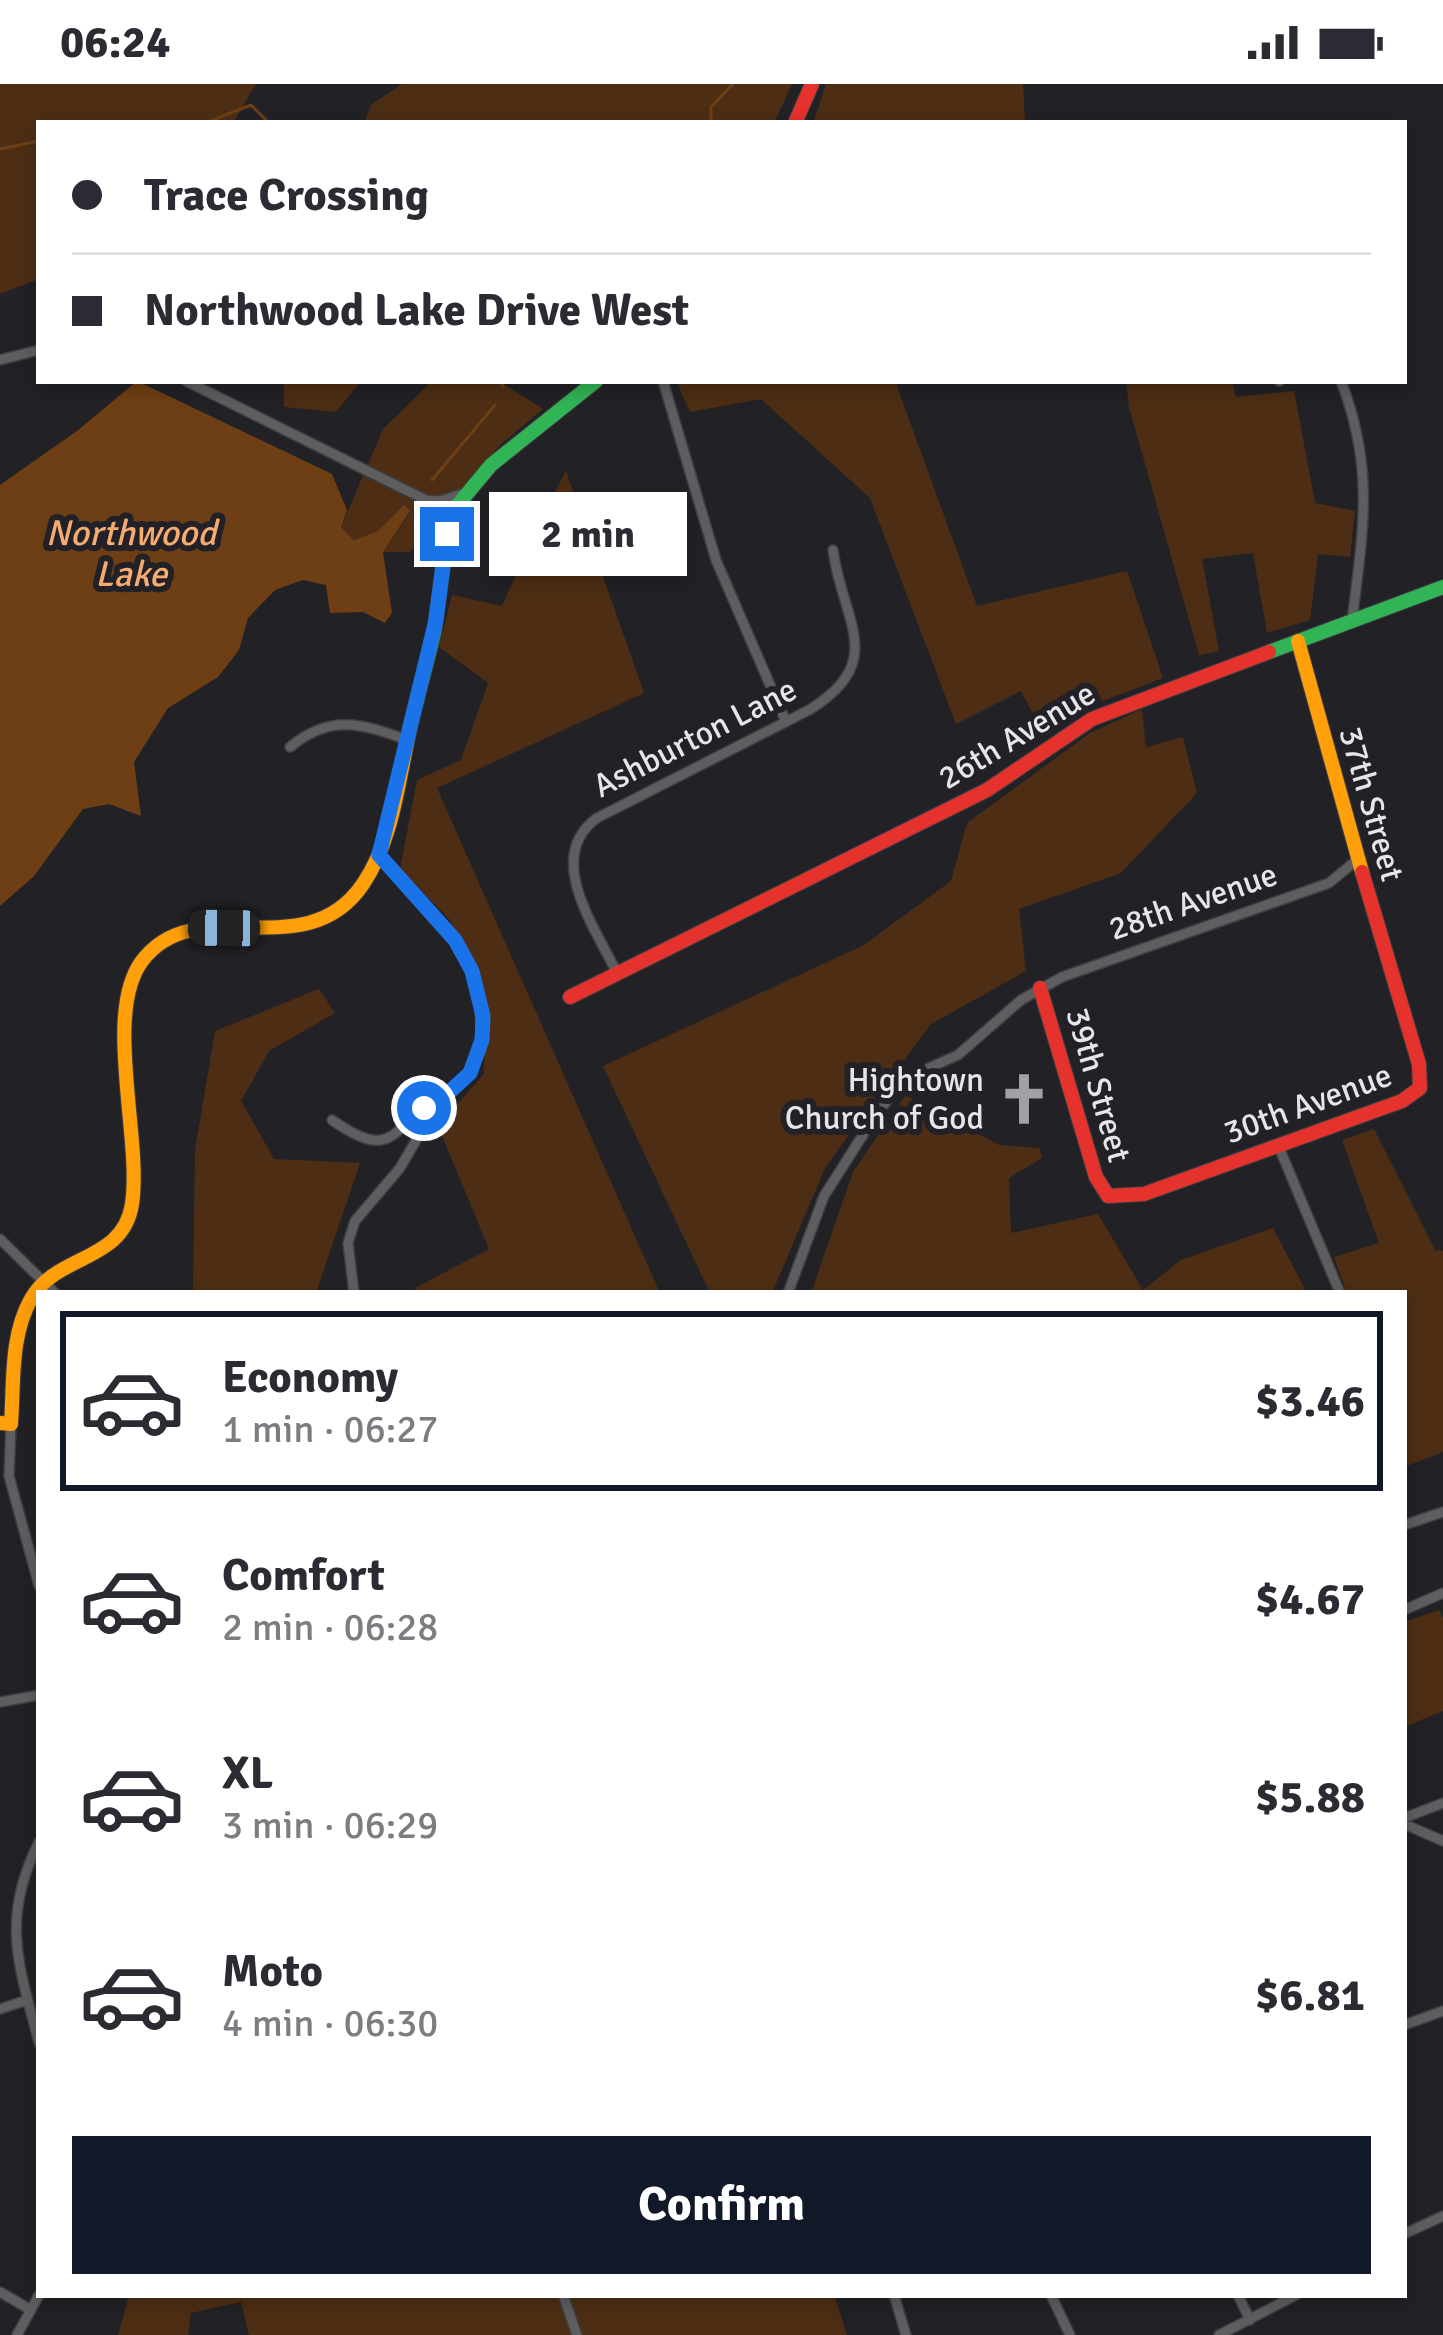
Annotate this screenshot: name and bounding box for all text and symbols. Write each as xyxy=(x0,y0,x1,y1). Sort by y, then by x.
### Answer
text: 06:24 xyxy=(60,15,170,70)
text: Trace Crossing xyxy=(144,168,429,223)
text: Northwood Lake Drive West xyxy=(144,283,689,338)
callout: 2 min xyxy=(489,492,687,576)
route end xyxy=(420,507,474,561)
text: 2 min xyxy=(541,510,635,558)
water label: Northwood Lake xyxy=(46,511,220,597)
street label: Ashburton Lane xyxy=(586,669,804,807)
street label: 26th Avenue xyxy=(931,673,1103,799)
street label: 37th Street xyxy=(1329,722,1413,886)
street label: 28th Avenue xyxy=(1103,854,1283,950)
car xyxy=(188,909,260,947)
street label: 39th Street xyxy=(1056,1003,1140,1167)
street label: 30th Avenue xyxy=(1218,1055,1398,1153)
place label: Hightown Church of God xyxy=(785,1060,984,1139)
church icon: Hightown Church of God xyxy=(995,1070,1053,1128)
route start xyxy=(397,1081,451,1135)
icon: car xyxy=(78,1347,186,1455)
text: Economy xyxy=(222,1350,398,1405)
text: $3.46 xyxy=(1255,1374,1365,1429)
text: 1 min · 06:27 xyxy=(222,1405,438,1453)
icon: car xyxy=(78,1545,186,1653)
text: Comfort xyxy=(222,1548,385,1603)
text: $4.67 xyxy=(1255,1572,1365,1627)
text: 2 min · 06:28 xyxy=(222,1603,438,1651)
icon: car xyxy=(78,1743,186,1851)
text: XL xyxy=(222,1746,273,1801)
text: $5.88 xyxy=(1255,1770,1365,1825)
text: 3 min · 06:29 xyxy=(222,1801,438,1849)
icon: car xyxy=(78,1941,186,2049)
text: Moto xyxy=(222,1944,323,1999)
text: $6.81 xyxy=(1255,1968,1365,2023)
text: 4 min · 06:30 xyxy=(222,1999,438,2047)
button: Confirm xyxy=(72,2136,1371,2274)

